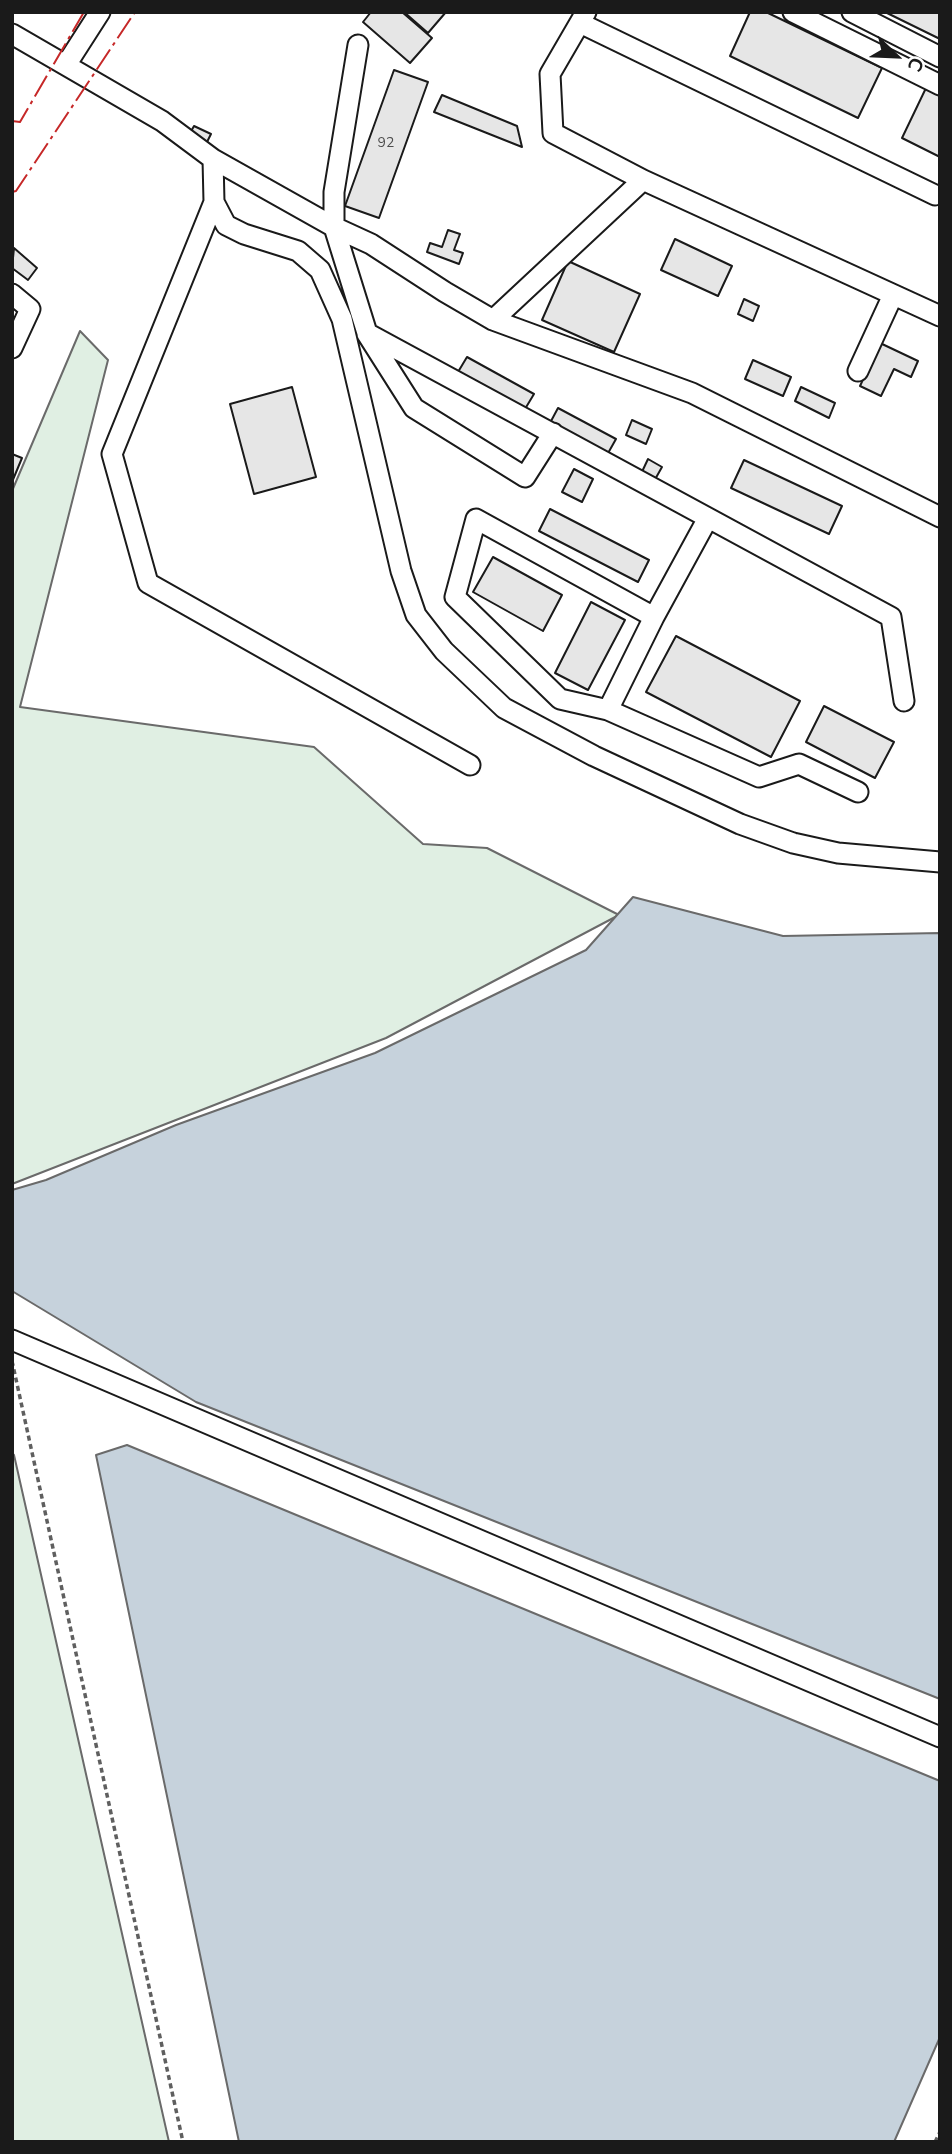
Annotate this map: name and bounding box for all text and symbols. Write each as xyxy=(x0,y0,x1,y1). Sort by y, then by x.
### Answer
north arrow xyxy=(861,21,931,91)
text: С xyxy=(901,53,930,75)
house number: 92 xyxy=(378,136,394,152)

